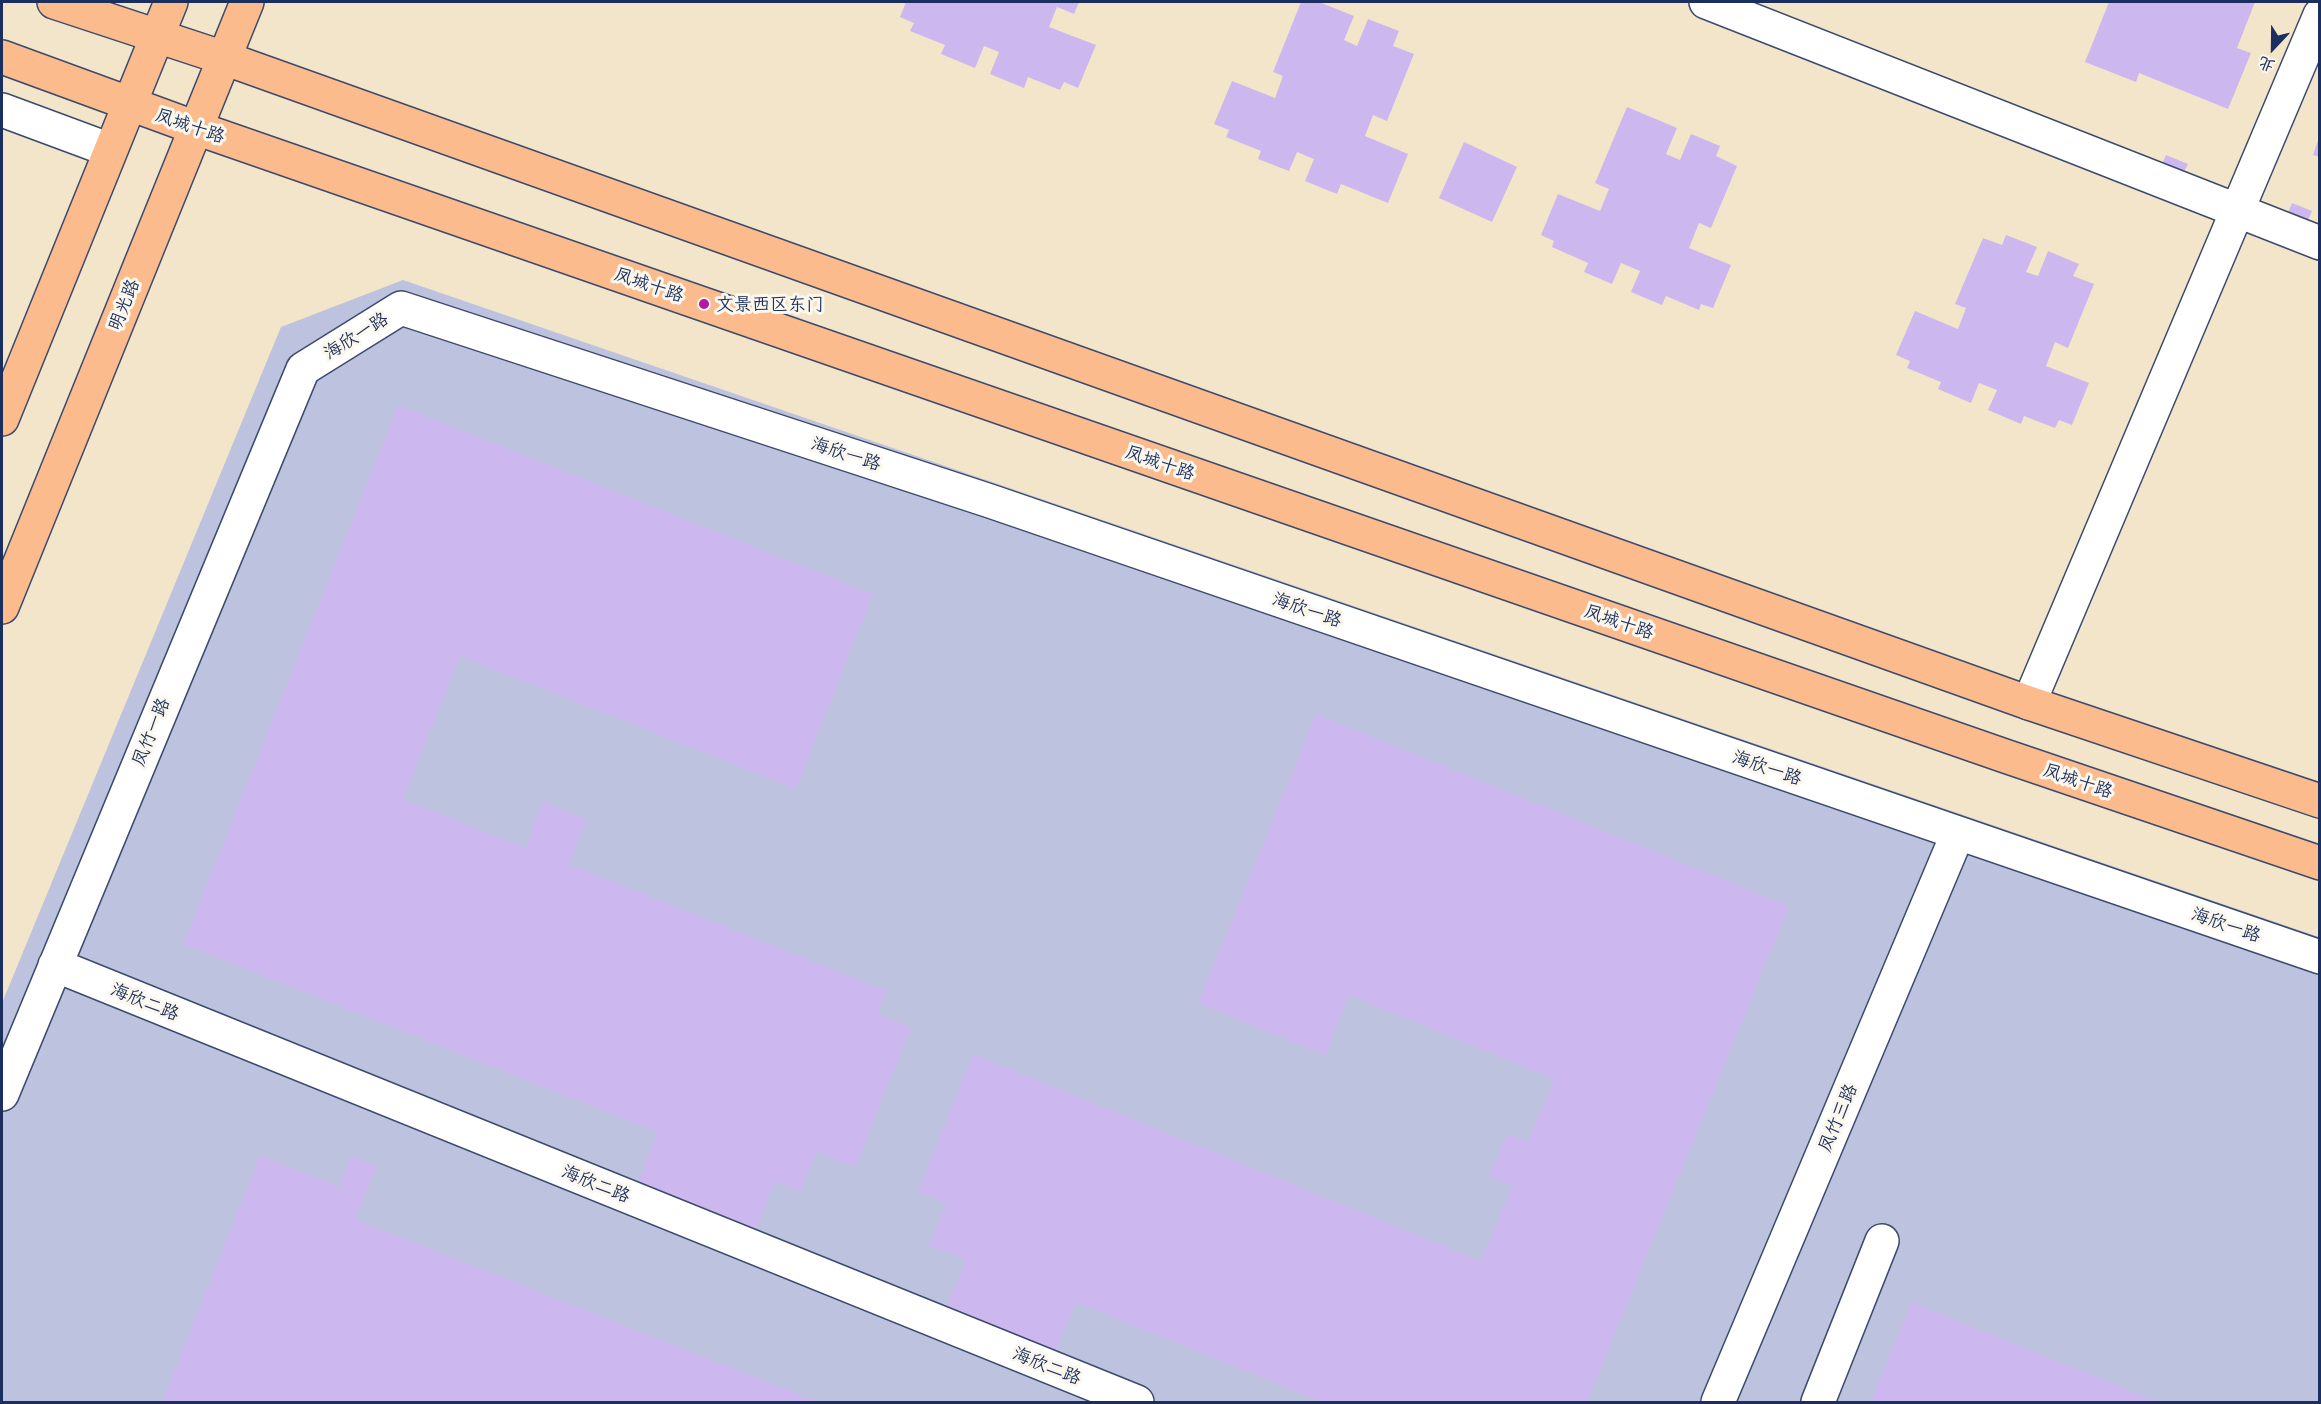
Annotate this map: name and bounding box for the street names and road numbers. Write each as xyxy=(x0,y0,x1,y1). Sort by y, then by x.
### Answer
street label: 凤城十路 xyxy=(152,104,228,148)
street label: 凤城十路 xyxy=(611,263,687,307)
street label: 明光路 xyxy=(104,276,144,334)
street label: 海欣一路 xyxy=(320,308,392,364)
street label: 海欣一路 xyxy=(808,433,884,475)
street label: 凤城十路 xyxy=(1122,441,1198,485)
street label: 海欣一路 xyxy=(1269,588,1345,632)
street label: 凤城十路 xyxy=(1581,600,1657,644)
street label: 凤竹一路 xyxy=(128,695,174,769)
street label: 海欣一路 xyxy=(1729,746,1805,790)
street label: 凤城十路 xyxy=(2040,759,2116,803)
street label: 海欣一路 xyxy=(2188,903,2264,947)
street label: 海欣二路 xyxy=(108,979,182,1025)
street label: 凤竹三路 xyxy=(1814,1081,1862,1155)
street label: 海欣二路 xyxy=(559,1161,633,1207)
street label: 海欣二路 xyxy=(1010,1343,1084,1389)

